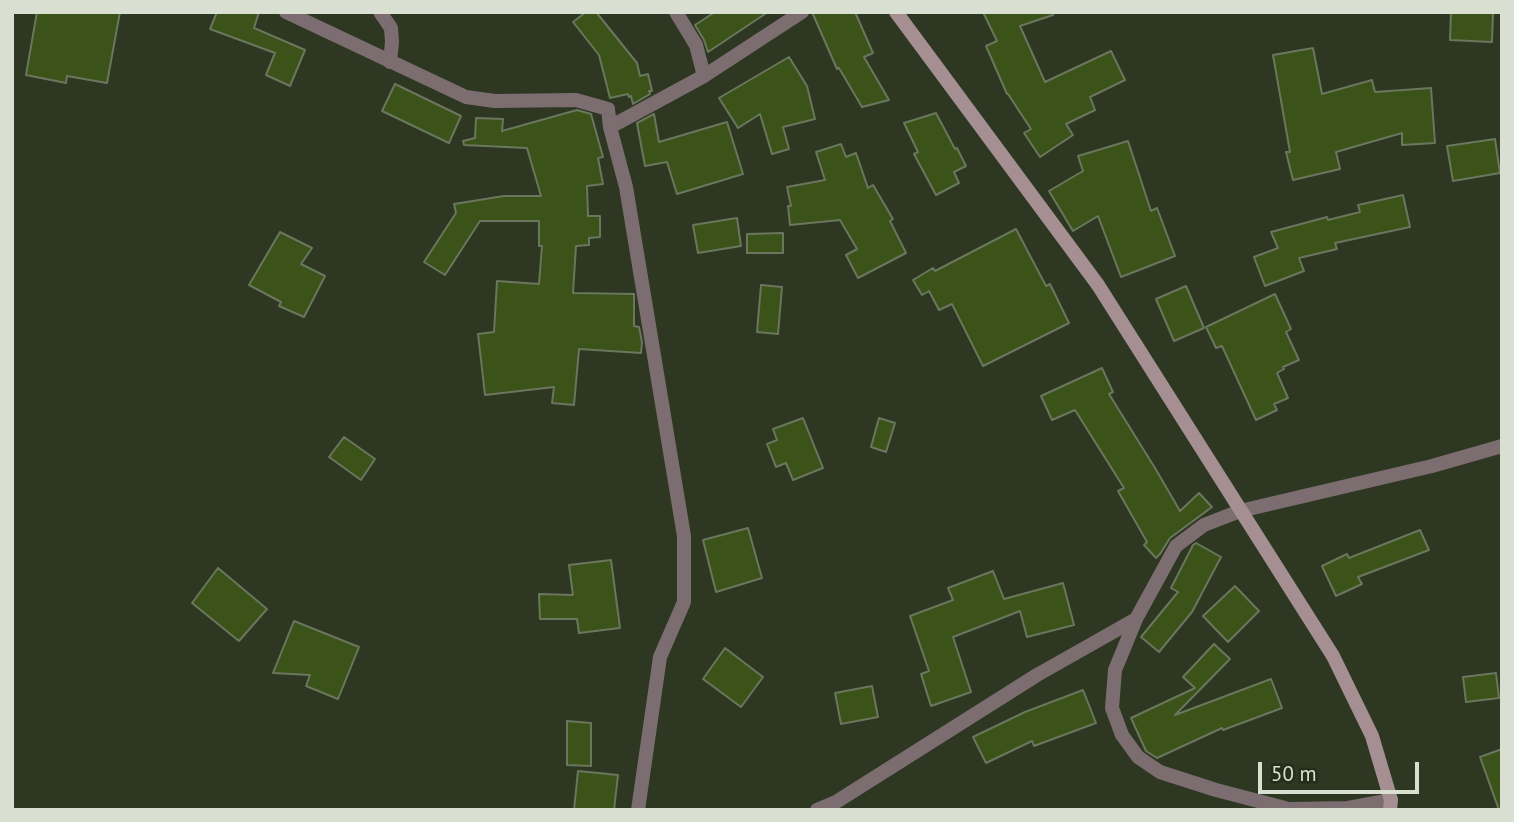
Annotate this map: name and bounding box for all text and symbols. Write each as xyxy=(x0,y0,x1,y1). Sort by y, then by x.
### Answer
scale bar xyxy=(1262,748,1423,792)
text: 50 m xyxy=(1271,760,1317,787)

